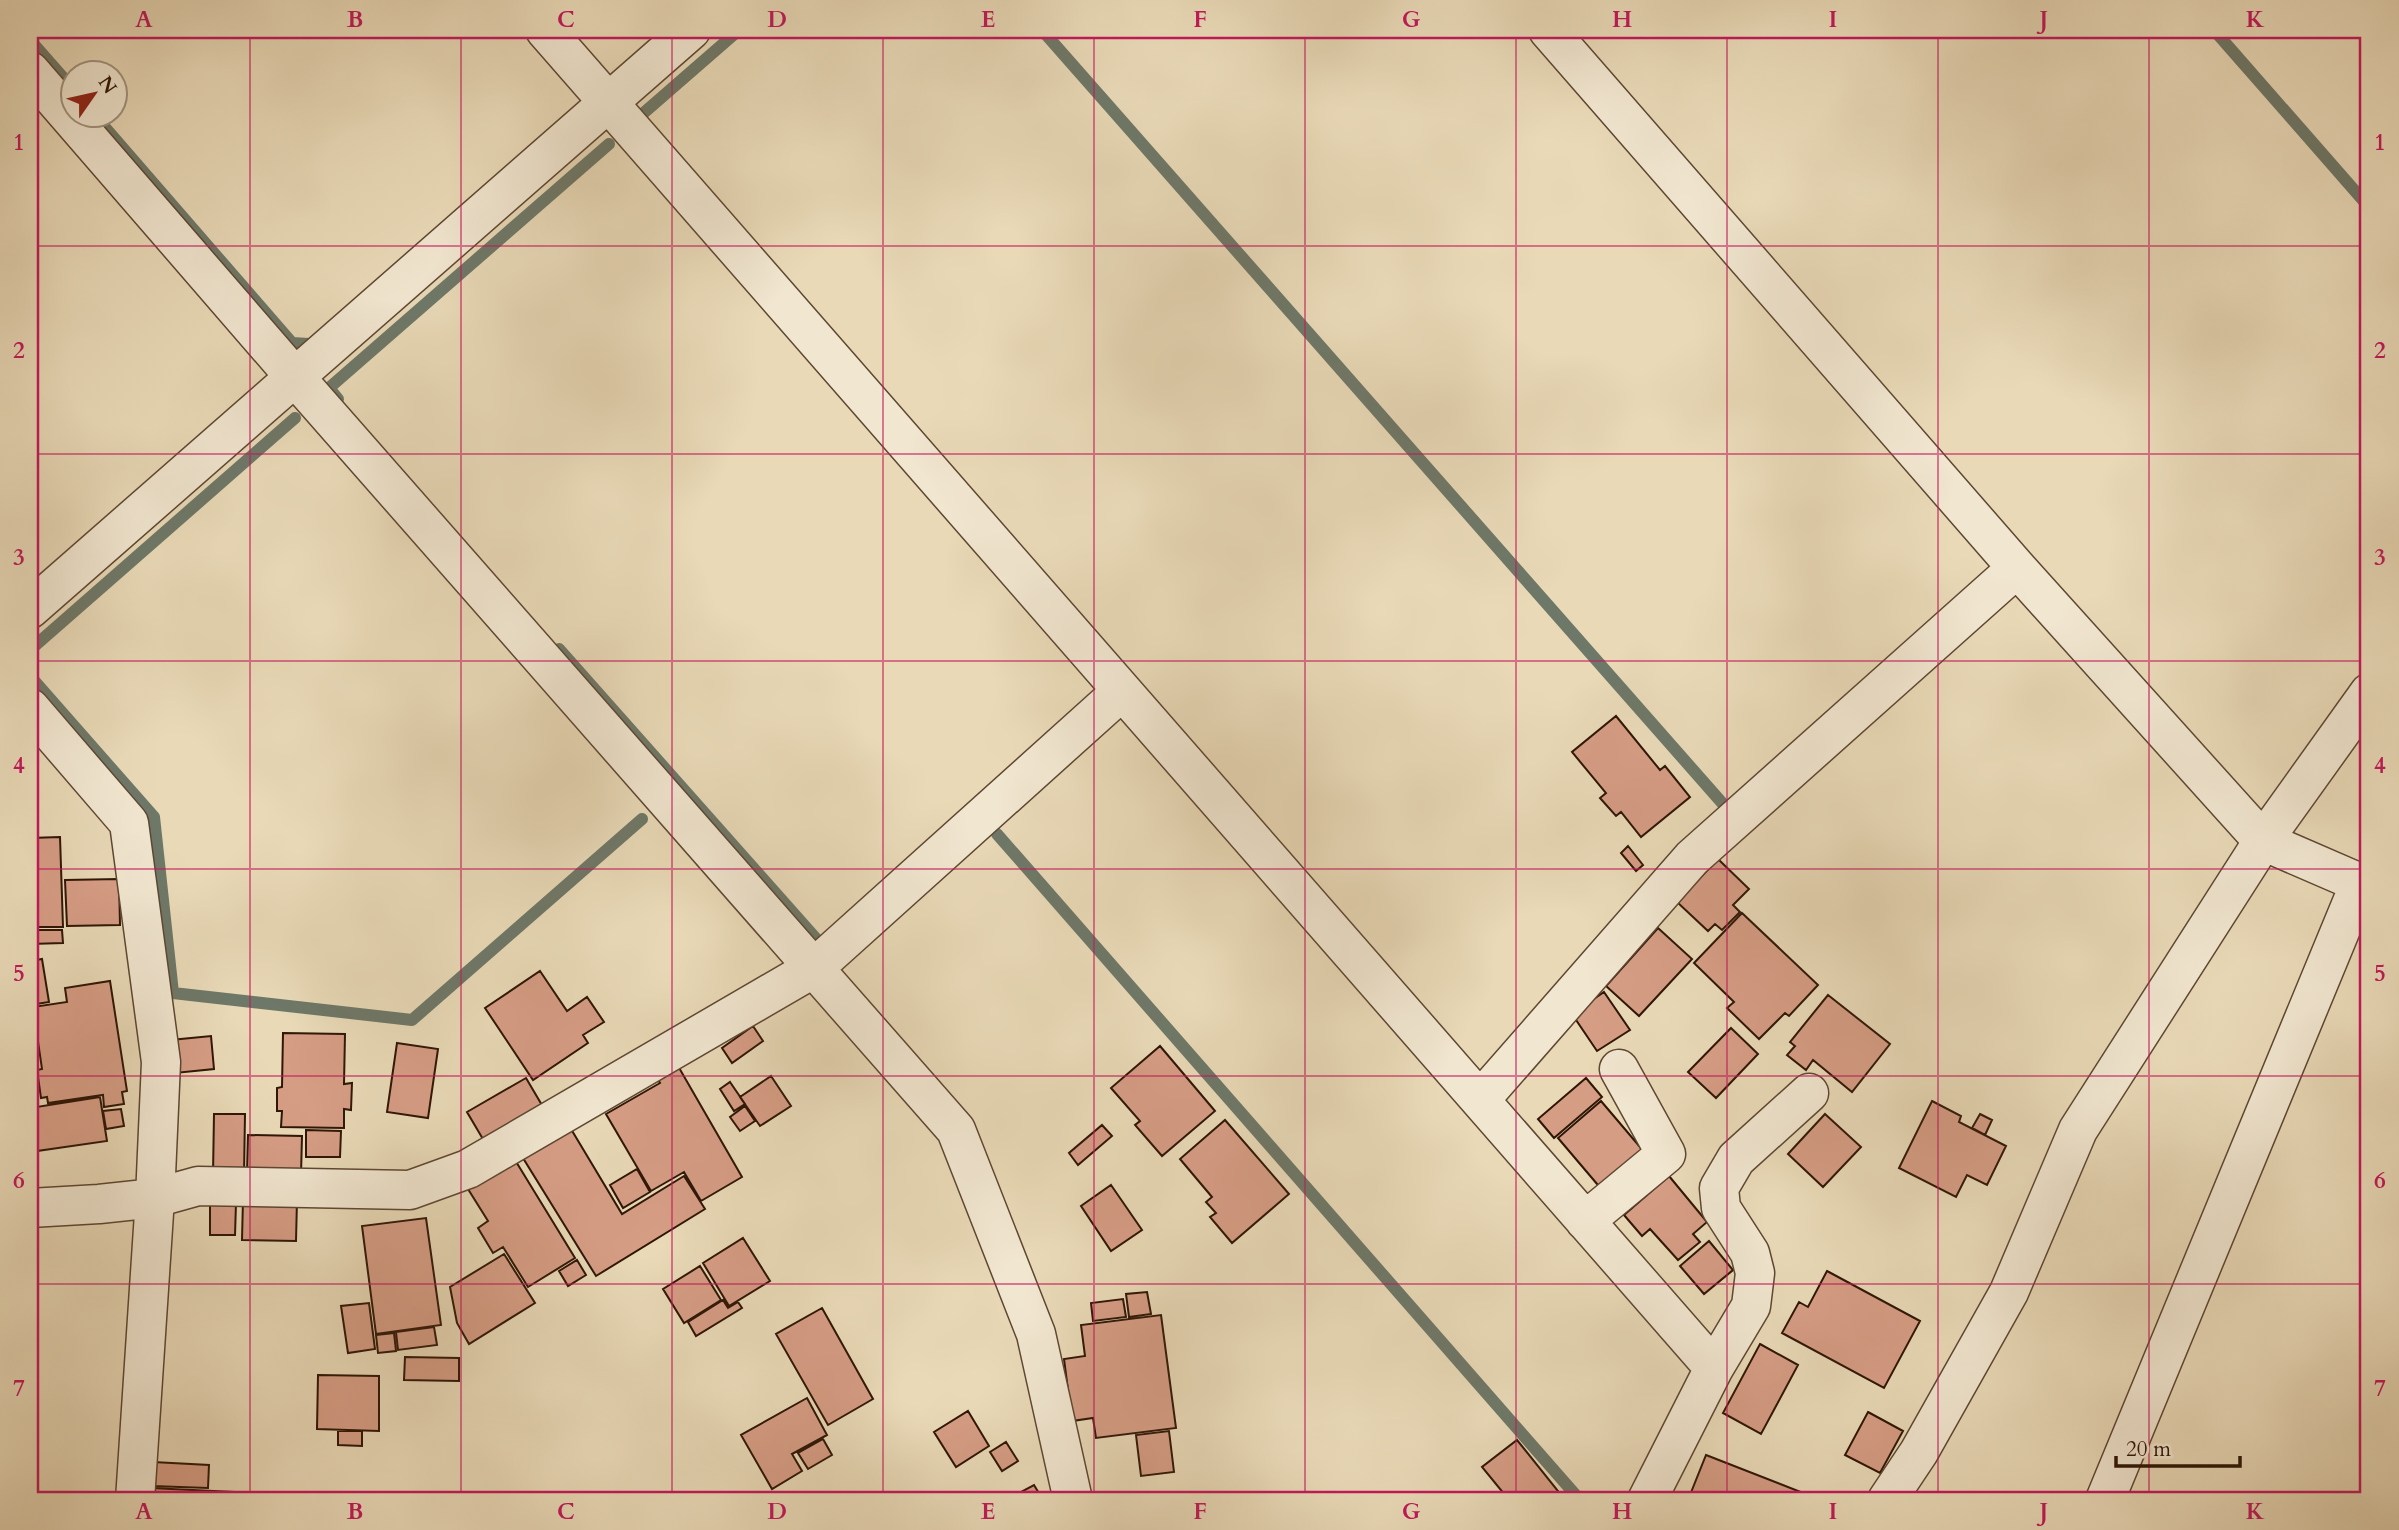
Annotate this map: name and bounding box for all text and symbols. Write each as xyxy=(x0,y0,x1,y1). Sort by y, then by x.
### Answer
text: A xyxy=(135,4,153,35)
text: B xyxy=(347,4,363,35)
text: C xyxy=(557,4,575,35)
text: D xyxy=(767,4,787,35)
text: E xyxy=(981,4,995,35)
text: F xyxy=(1193,4,1207,35)
text: G xyxy=(1402,4,1421,35)
text: H xyxy=(1612,4,1632,35)
text: I xyxy=(1829,4,1837,35)
text: J xyxy=(2037,4,2048,35)
text: K xyxy=(2246,4,2265,35)
north arrow xyxy=(60,60,130,130)
text: N xyxy=(92,71,123,100)
text: 1 xyxy=(13,127,25,158)
text: 1 xyxy=(2374,127,2386,158)
text: 2 xyxy=(13,335,25,366)
text: 2 xyxy=(2374,335,2386,366)
text: 3 xyxy=(13,542,25,573)
text: 3 xyxy=(2374,542,2386,573)
text: 4 xyxy=(13,750,25,781)
text: 4 xyxy=(2374,750,2386,781)
text: 5 xyxy=(13,958,25,989)
text: 5 xyxy=(2374,958,2386,989)
text: 6 xyxy=(13,1165,25,1196)
text: 6 xyxy=(2374,1165,2386,1196)
text: 7 xyxy=(13,1373,25,1404)
text: 7 xyxy=(2374,1373,2386,1404)
scale bar xyxy=(2116,1425,2240,1469)
text: 20 m xyxy=(2126,1435,2171,1464)
text: A xyxy=(135,1496,153,1527)
text: B xyxy=(347,1496,363,1527)
text: C xyxy=(557,1496,575,1527)
text: D xyxy=(767,1496,787,1527)
text: E xyxy=(981,1496,995,1527)
text: F xyxy=(1193,1496,1207,1527)
text: G xyxy=(1402,1496,1421,1527)
text: H xyxy=(1612,1496,1632,1527)
text: I xyxy=(1829,1496,1837,1527)
text: J xyxy=(2037,1496,2048,1527)
text: K xyxy=(2246,1496,2265,1527)

